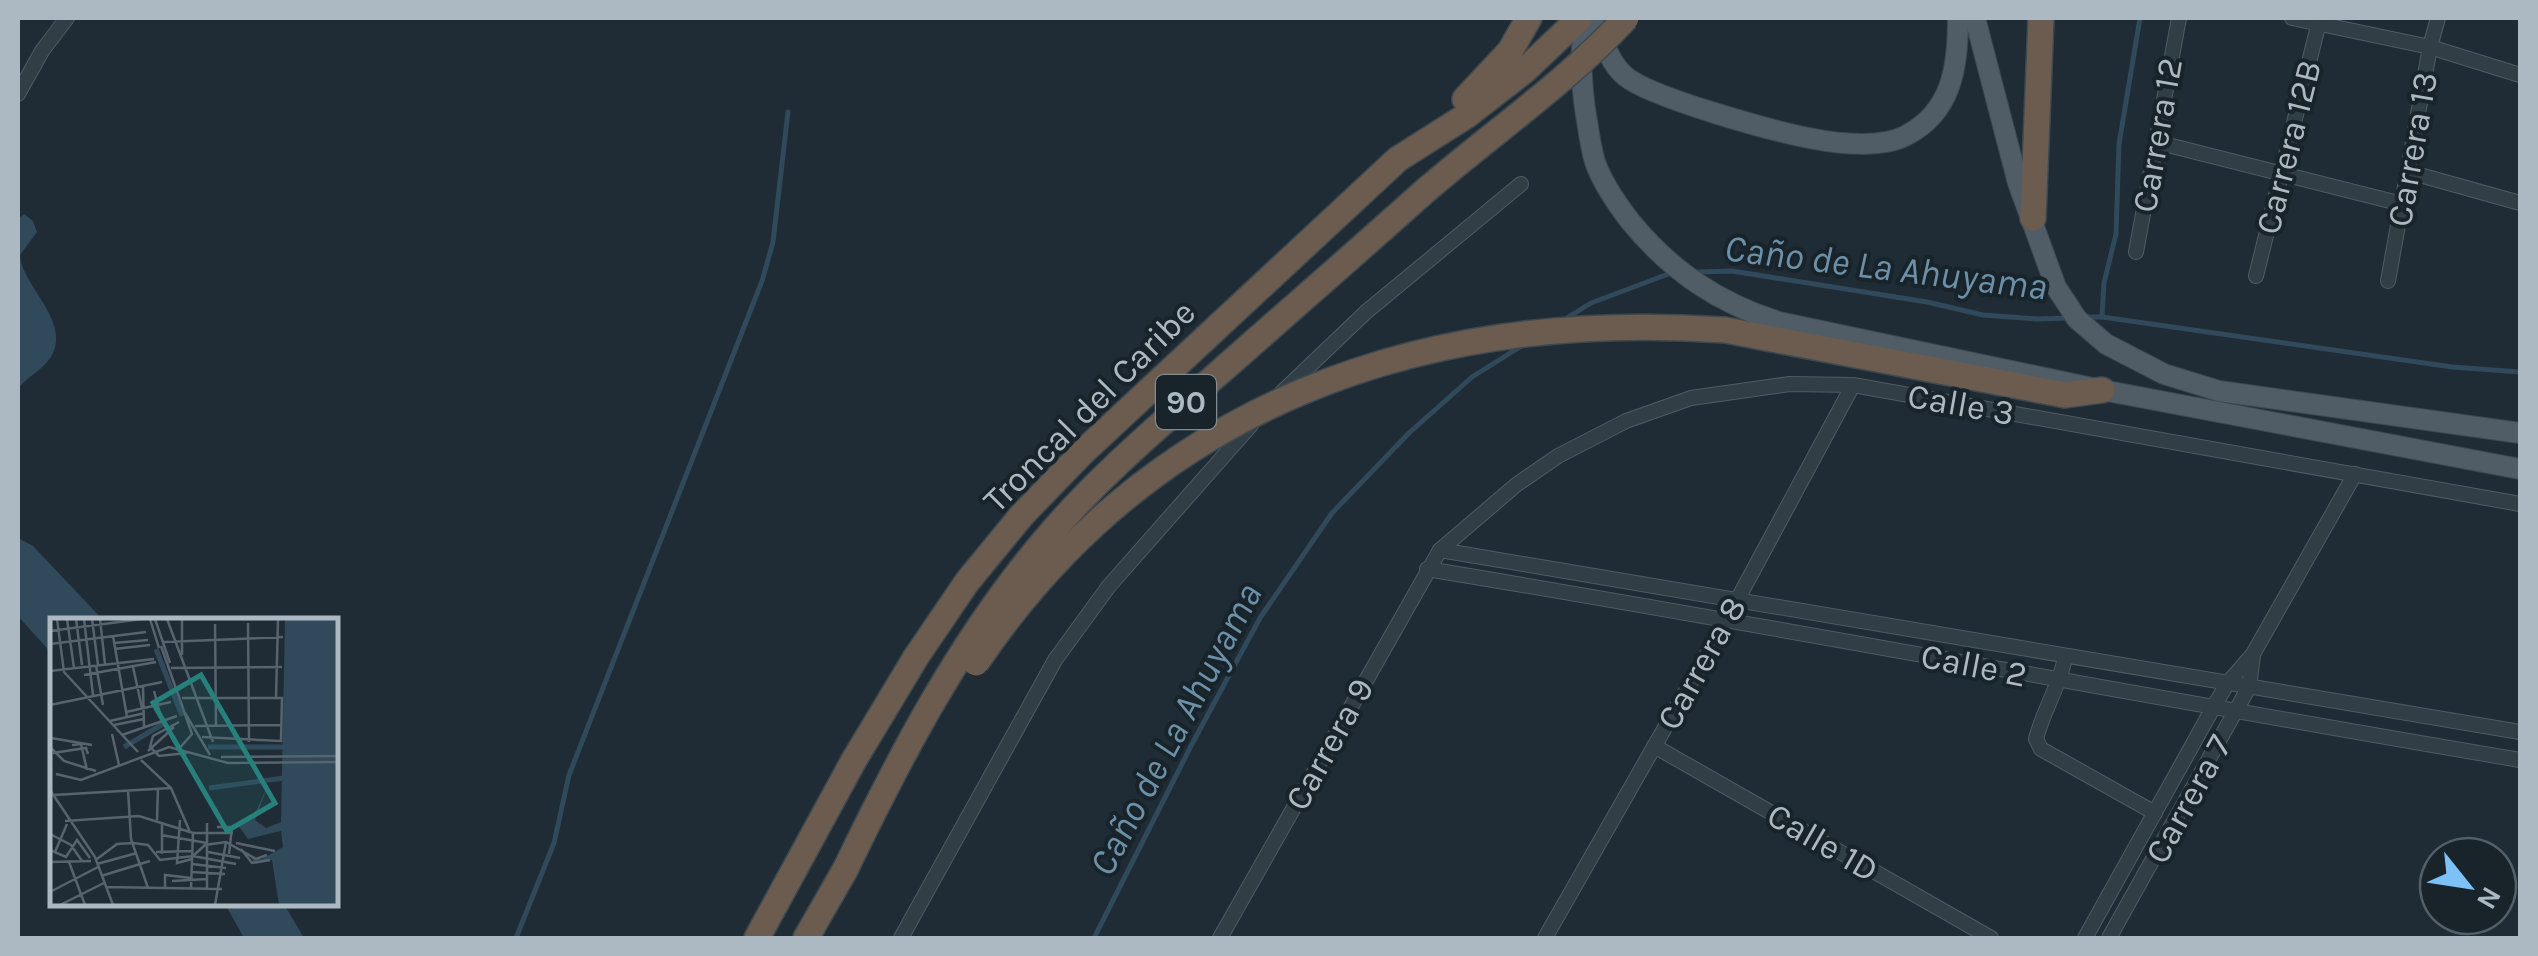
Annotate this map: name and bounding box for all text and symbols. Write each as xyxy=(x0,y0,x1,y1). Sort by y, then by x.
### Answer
street label: Carrera 12 xyxy=(2124,55,2191,216)
street label: Carrera 12B xyxy=(2247,56,2330,238)
street label: Carrera 13 xyxy=(2379,68,2446,230)
water label: Caño de La Ahuyama xyxy=(1722,225,2050,310)
street label: Troncal del Caribe xyxy=(975,292,1204,521)
road number: 90 xyxy=(1156,375,1216,429)
street label: Calle 3 xyxy=(1905,375,2017,434)
water label: Caño de La Ahuyama xyxy=(1079,575,1272,883)
street label: Carrera 8 xyxy=(1648,590,1755,737)
inset map xyxy=(50,618,338,906)
street label: Calle 2 xyxy=(1918,635,2030,696)
street label: Carrera 9 xyxy=(1276,671,1382,817)
street label: Carrera 7 xyxy=(2136,728,2240,871)
street label: Calle 1D xyxy=(1760,794,1886,891)
north arrow xyxy=(2418,836,2518,936)
text: N xyxy=(2470,881,2509,915)

